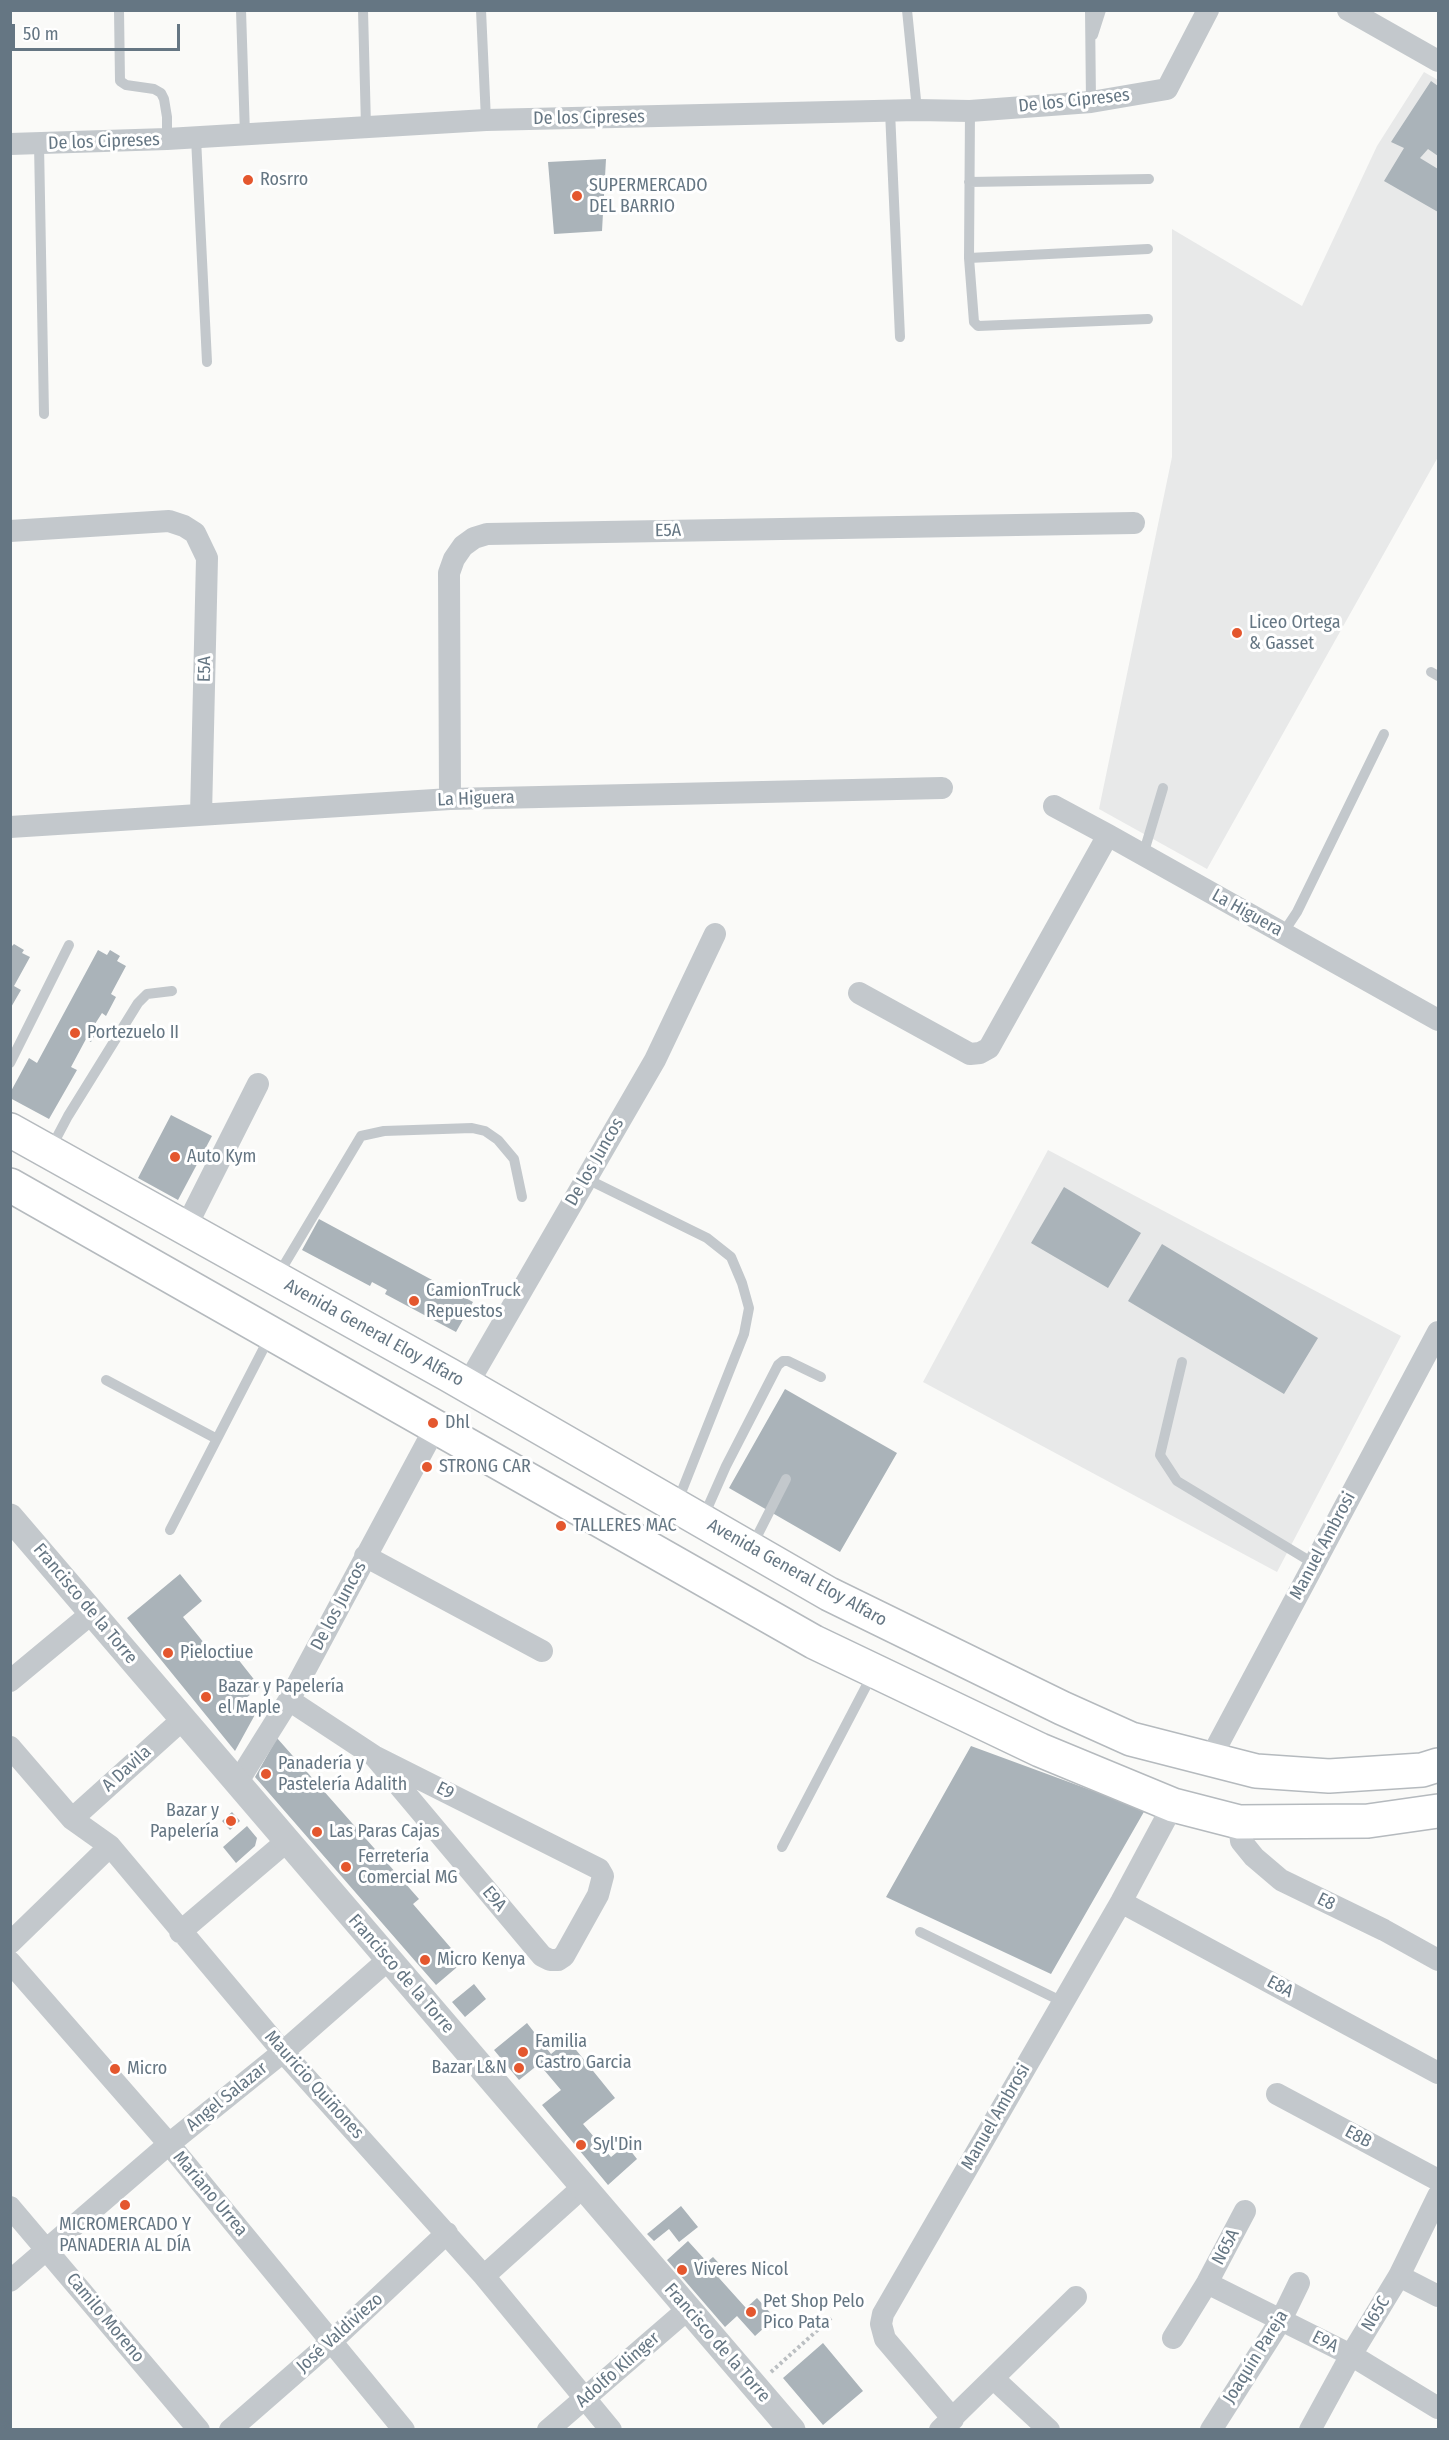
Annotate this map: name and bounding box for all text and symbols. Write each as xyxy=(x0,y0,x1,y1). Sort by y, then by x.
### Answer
scale bar xyxy=(15,12,183,50)
text: 50 m xyxy=(23,23,59,45)
street label: De los Cipreses xyxy=(1017,84,1131,118)
street label: De los Cipreses xyxy=(533,106,645,130)
street label: De los Cipreses xyxy=(48,129,160,155)
place label: Rosrro xyxy=(260,169,308,191)
marker: Rosrro xyxy=(241,173,255,187)
place label: SUPERMERCADO DEL BARRIO xyxy=(589,175,707,218)
marker: SUPERMERCADO DEL BARRIO xyxy=(570,189,584,203)
street label: E5A xyxy=(655,520,681,542)
place label: Liceo Ortega & Gasset xyxy=(1249,612,1340,654)
marker: Liceo Ortega & Gasset xyxy=(1230,626,1244,640)
street label: E5A xyxy=(194,656,216,682)
street label: La Higuera xyxy=(437,787,515,811)
street label: La Higuera xyxy=(1208,885,1286,941)
place label: Portezuelo II xyxy=(87,1022,179,1044)
marker: Portezuelo II xyxy=(68,1026,82,1040)
street label: De los Juncos xyxy=(561,1114,629,1210)
place label: Auto Kym xyxy=(187,1146,256,1168)
marker: Auto Kym xyxy=(168,1150,182,1164)
street label: Avenida General Eloy Alfaro xyxy=(280,1275,468,1391)
place label: CamionTruck Repuestos xyxy=(426,1280,521,1322)
marker: CamionTruck Repuestos xyxy=(407,1294,421,1308)
place label: Dhl xyxy=(445,1412,470,1434)
marker: Dhl xyxy=(426,1416,440,1430)
place label: STRONG CAR xyxy=(439,1456,531,1478)
marker: STRONG CAR xyxy=(420,1460,434,1474)
street label: Manuel Ambrosi xyxy=(1286,1489,1360,1603)
place label: TALLERES MAC xyxy=(573,1515,677,1537)
street label: Avenida General Eloy Alfaro xyxy=(703,1515,891,1631)
marker: TALLERES MAC xyxy=(554,1519,568,1533)
street label: Francisco de la Torre xyxy=(28,1539,142,1669)
street label: De los Juncos xyxy=(306,1558,372,1654)
place label: Pieloctiue xyxy=(180,1642,253,1664)
marker: Pieloctiue xyxy=(161,1646,175,1660)
place label: Bazar y Papelería el Maple xyxy=(218,1676,344,1718)
marker: Bazar y Papelería el Maple xyxy=(199,1690,213,1704)
street label: A Davila xyxy=(98,1741,156,1797)
place label: Panadería y Pastelería Adalith xyxy=(278,1753,407,1796)
marker: Panadería y Pastelería Adalith xyxy=(259,1767,273,1781)
street label: E9 xyxy=(433,1778,457,1804)
place label: Bazar y Papelería xyxy=(150,1800,219,1842)
marker: Bazar y Papelería xyxy=(224,1814,238,1828)
place label: Las Paras Cajas xyxy=(329,1821,440,1843)
marker: Las Paras Cajas xyxy=(310,1825,324,1839)
place label: Ferretería Comercial MG xyxy=(358,1846,458,1888)
marker: Ferretería Comercial MG xyxy=(339,1860,353,1874)
street label: E9A xyxy=(477,1882,511,1916)
street label: E8 xyxy=(1314,1889,1338,1915)
street label: Francisco de la Torre xyxy=(343,1910,459,2038)
place label: Micro Kenya xyxy=(437,1949,526,1971)
marker: Micro Kenya xyxy=(418,1953,432,1967)
street label: E8A xyxy=(1263,1971,1297,2003)
street label: Mauricio Quiñones xyxy=(260,2026,368,2144)
place label: Familia Castro Garcia xyxy=(535,2031,632,2074)
marker: Familia Castro Garcia xyxy=(516,2045,530,2059)
place label: Bazar L&N xyxy=(432,2057,507,2079)
place label: Micro xyxy=(127,2058,167,2080)
street label: Angel Salazar xyxy=(182,2058,272,2136)
street label: Manuel Ambrosi xyxy=(957,2060,1035,2174)
marker: Bazar L&N xyxy=(512,2061,526,2075)
marker: Micro xyxy=(108,2062,122,2076)
street label: E8B xyxy=(1341,2121,1375,2153)
place label: Syl'Din xyxy=(593,2134,642,2156)
marker: Syl'Din xyxy=(574,2138,588,2152)
street label: Mariano Urrea xyxy=(168,2147,252,2241)
marker: MICROMERCADO Y PANADERIA AL DÍA xyxy=(118,2198,132,2212)
place label: MICROMERCADO Y PANADERIA AL DÍA xyxy=(59,2214,191,2256)
street label: N65A xyxy=(1208,2225,1244,2269)
place label: Viveres Nicol xyxy=(694,2259,788,2281)
marker: Viveres Nicol xyxy=(675,2263,689,2277)
street label: Camilo Moreno xyxy=(61,2269,149,2367)
street label: Francisco de la Torre xyxy=(659,2279,775,2407)
street label: José Valdiviezo xyxy=(292,2289,388,2377)
place label: Pet Shop Pelo Pico Pata xyxy=(763,2291,864,2334)
street label: N65C xyxy=(1357,2293,1395,2335)
marker: Pet Shop Pelo Pico Pata xyxy=(744,2305,758,2319)
street label: Joaquín Pareja xyxy=(1219,2306,1293,2408)
street label: E9A xyxy=(1308,2326,1342,2358)
street label: Adolfo Klinger xyxy=(572,2328,664,2412)

